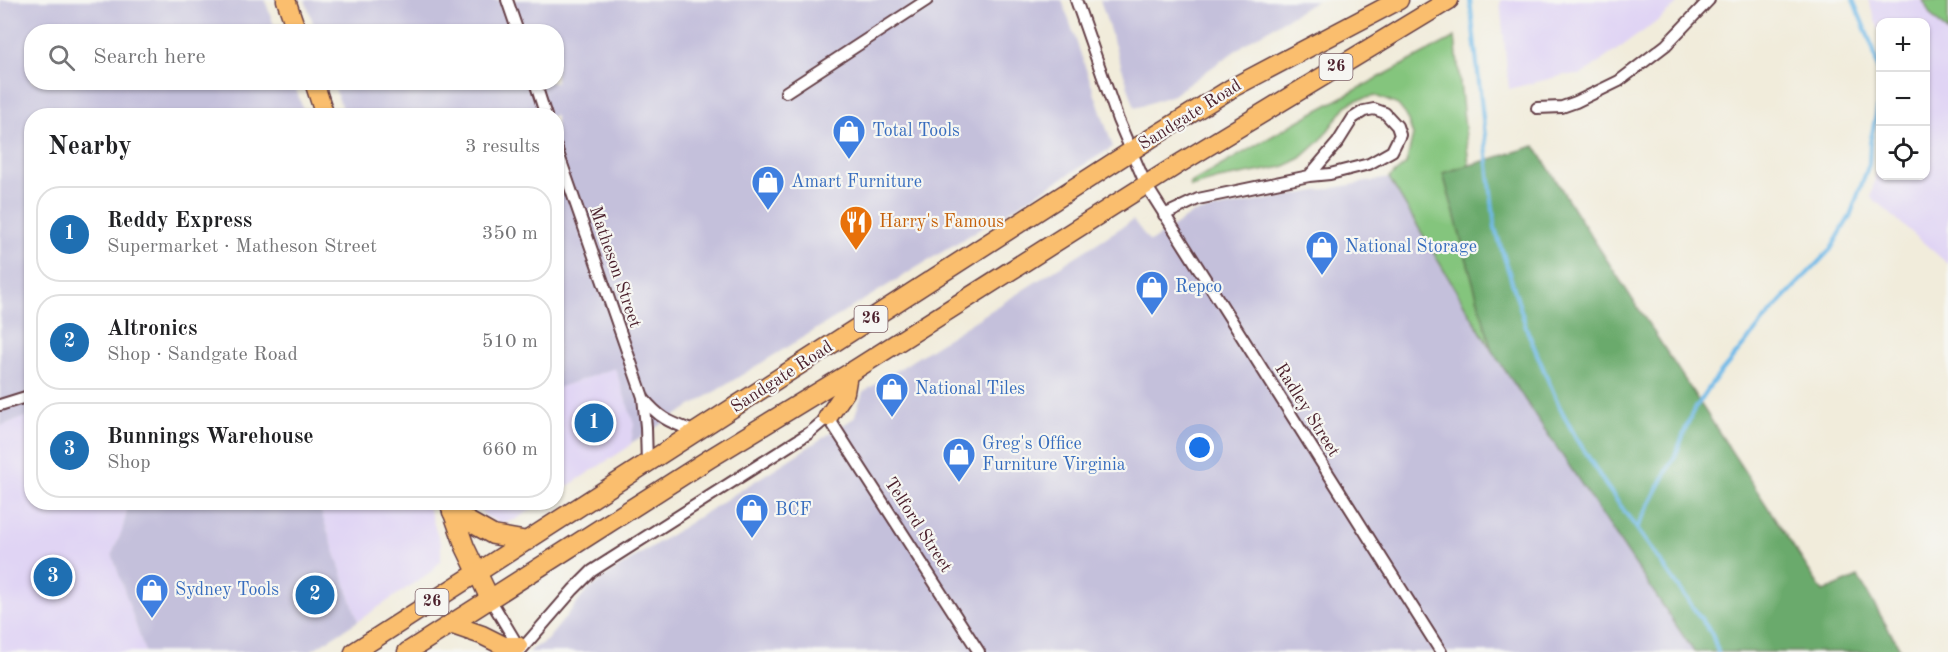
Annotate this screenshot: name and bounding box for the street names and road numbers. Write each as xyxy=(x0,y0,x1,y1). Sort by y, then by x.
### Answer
road number: 26 xyxy=(1320,54,1352,80)
street label: Sandgate Road xyxy=(1135,76,1245,154)
street label: Matheson Street xyxy=(586,204,644,330)
road number: 26 xyxy=(854,306,888,332)
street label: Sandgate Road xyxy=(728,337,836,417)
street label: Radley Street xyxy=(1271,360,1343,460)
street label: Telford Street xyxy=(881,474,955,576)
road number: 26 xyxy=(416,589,448,615)

